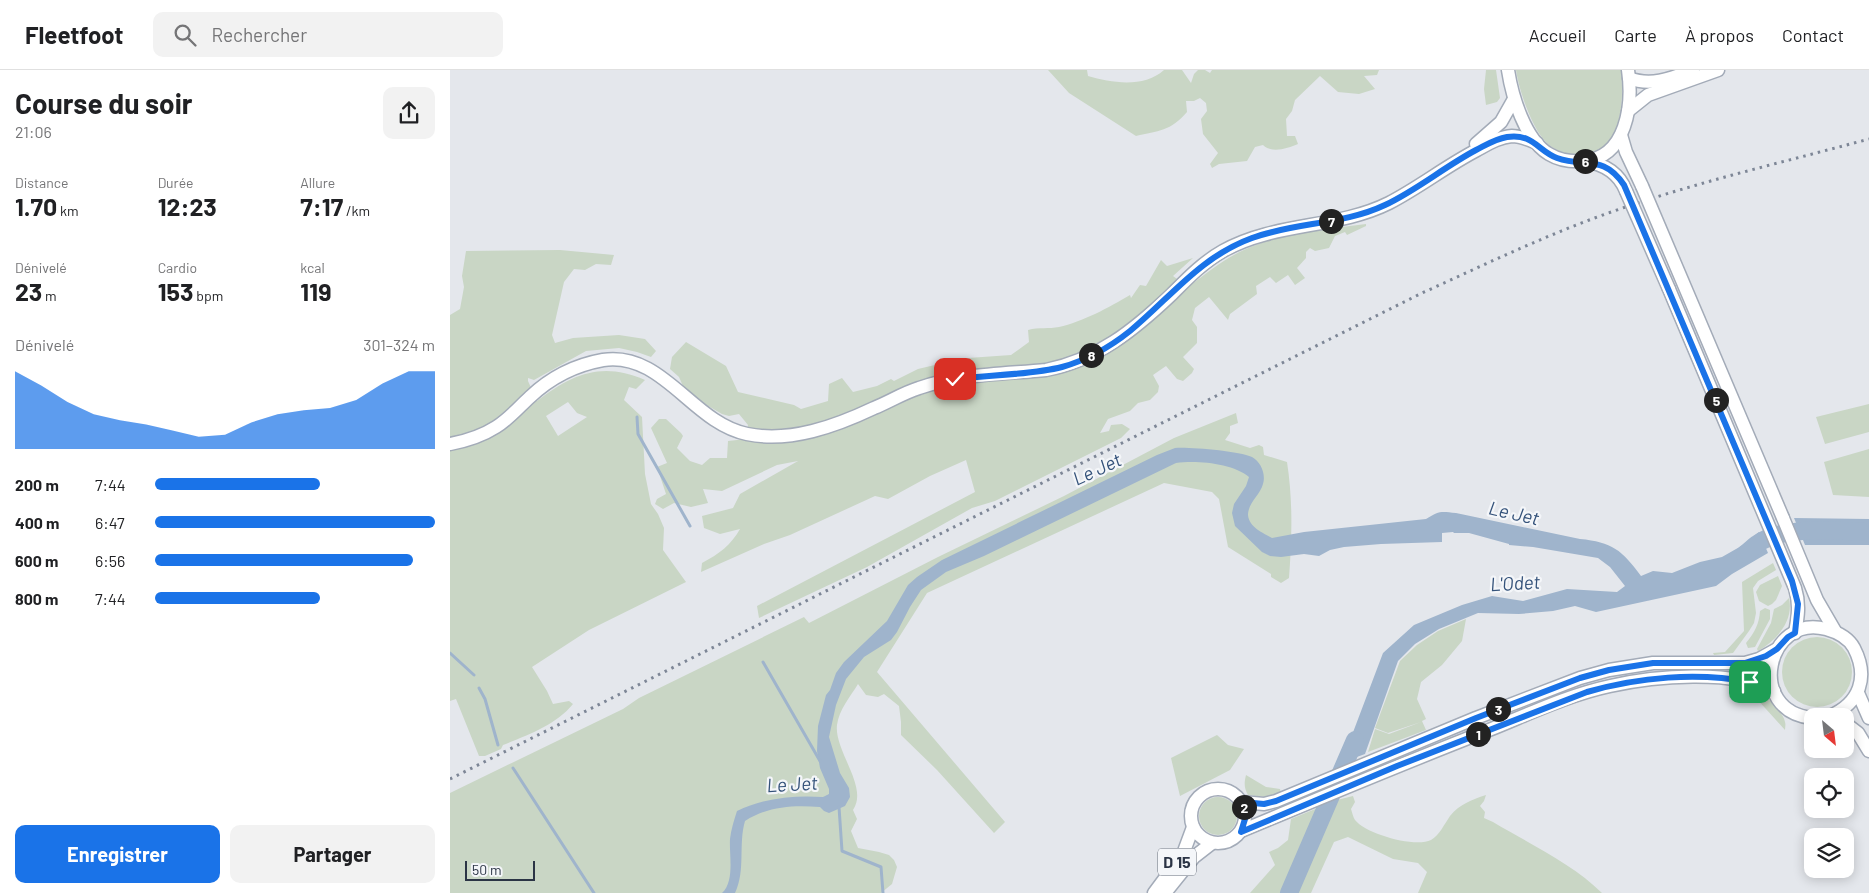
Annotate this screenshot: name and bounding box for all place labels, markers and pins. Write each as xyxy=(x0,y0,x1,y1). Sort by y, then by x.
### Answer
pin: 6 xyxy=(1572,148,1598,174)
pin: 7 xyxy=(1318,208,1344,234)
pin: 8 xyxy=(1078,342,1104,368)
pin xyxy=(934,358,976,400)
pin: 5 xyxy=(1704,388,1728,412)
pin xyxy=(1729,661,1771,703)
pin: 3 xyxy=(1486,696,1510,722)
pin: 1 xyxy=(1466,722,1490,746)
pin: 2 xyxy=(1232,794,1256,820)

